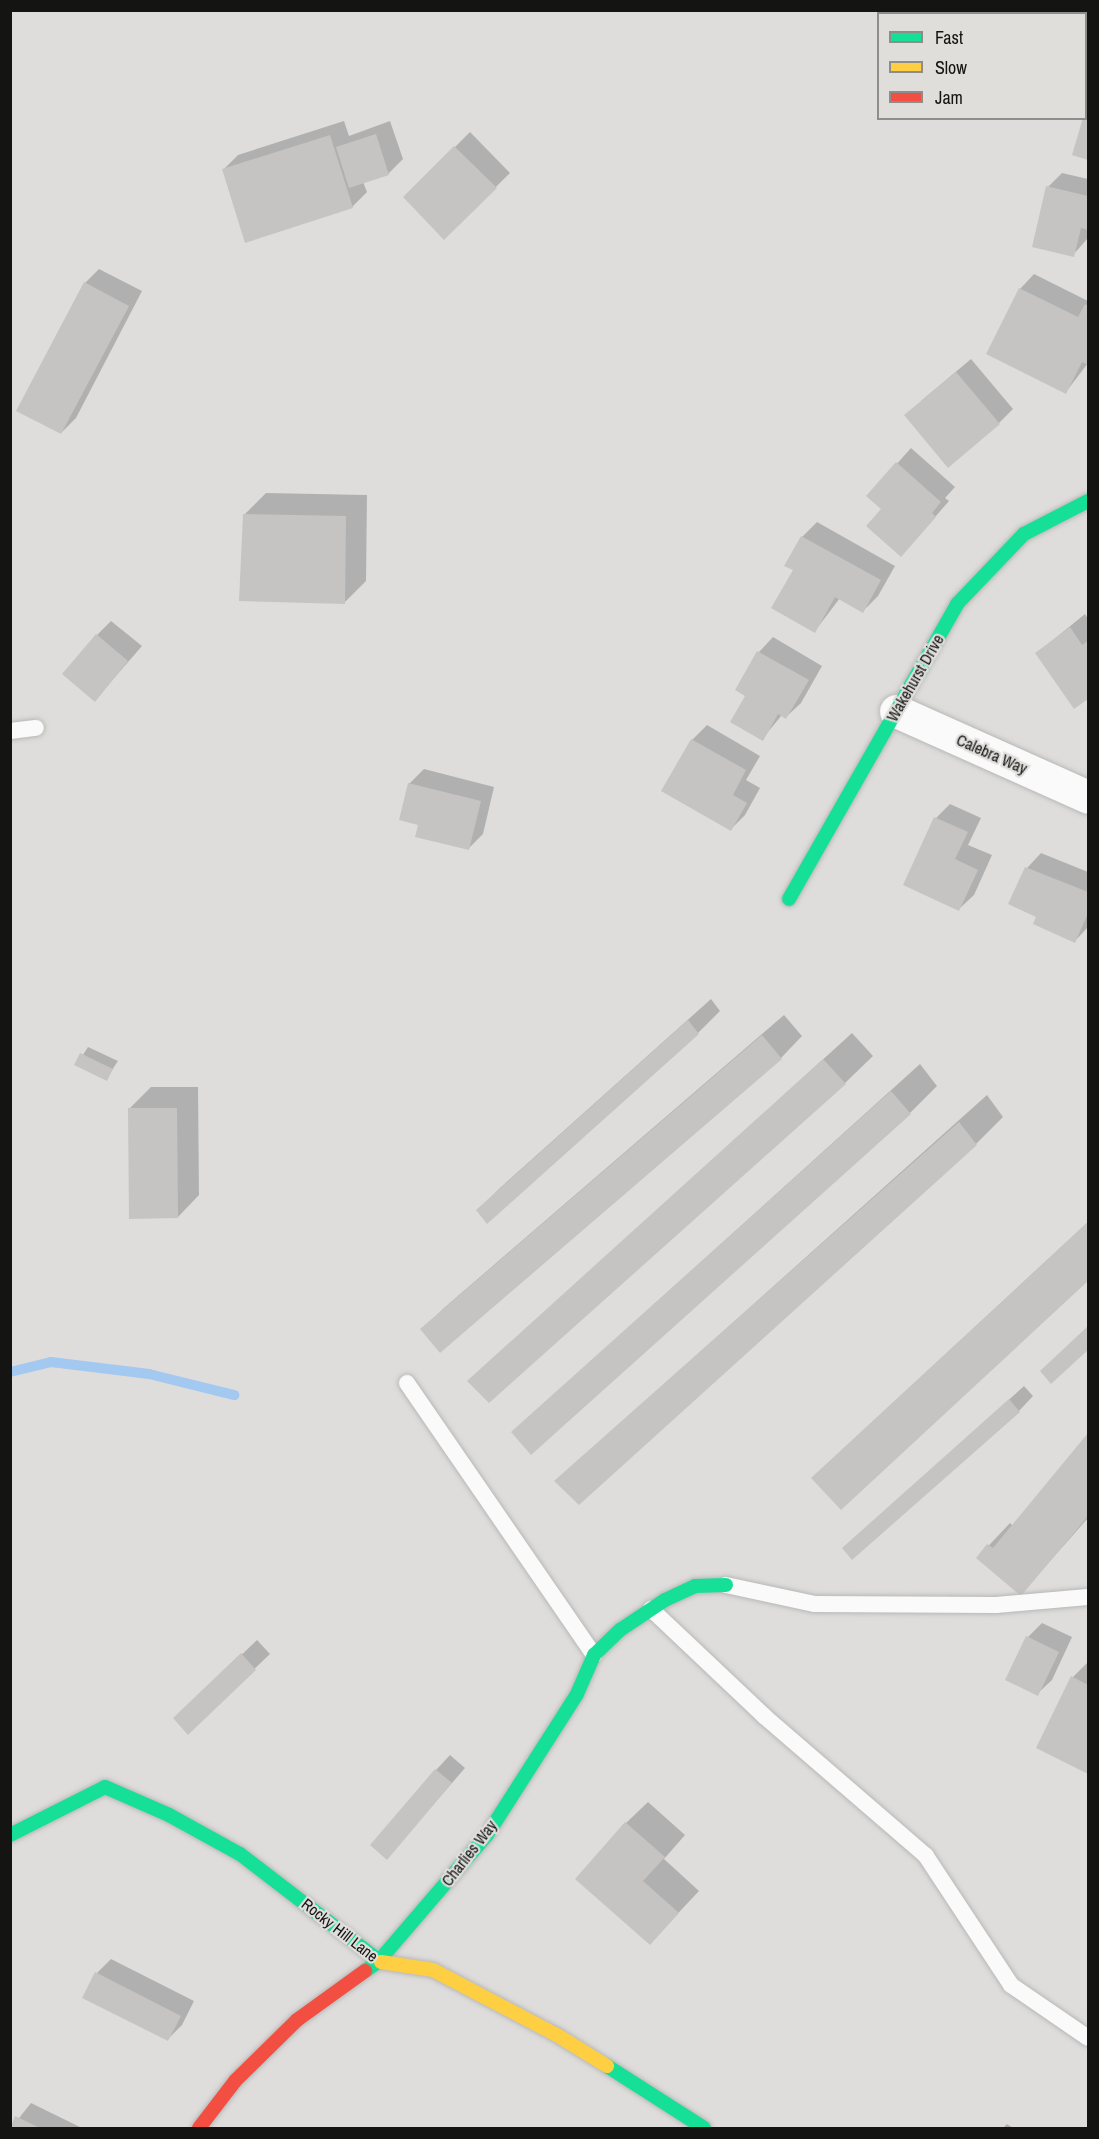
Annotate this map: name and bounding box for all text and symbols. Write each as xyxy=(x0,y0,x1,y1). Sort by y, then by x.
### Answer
legend xyxy=(877,12,1087,120)
text: Fast xyxy=(935,25,963,50)
text: Slow xyxy=(935,55,967,80)
text: Jam xyxy=(935,85,963,110)
street label: Wakehurst Drive xyxy=(882,631,948,725)
street label: Calebra Way xyxy=(954,730,1030,778)
street label: Charlies Way xyxy=(437,1816,501,1890)
street label: Rocky Hill Lane xyxy=(298,1894,382,1966)

